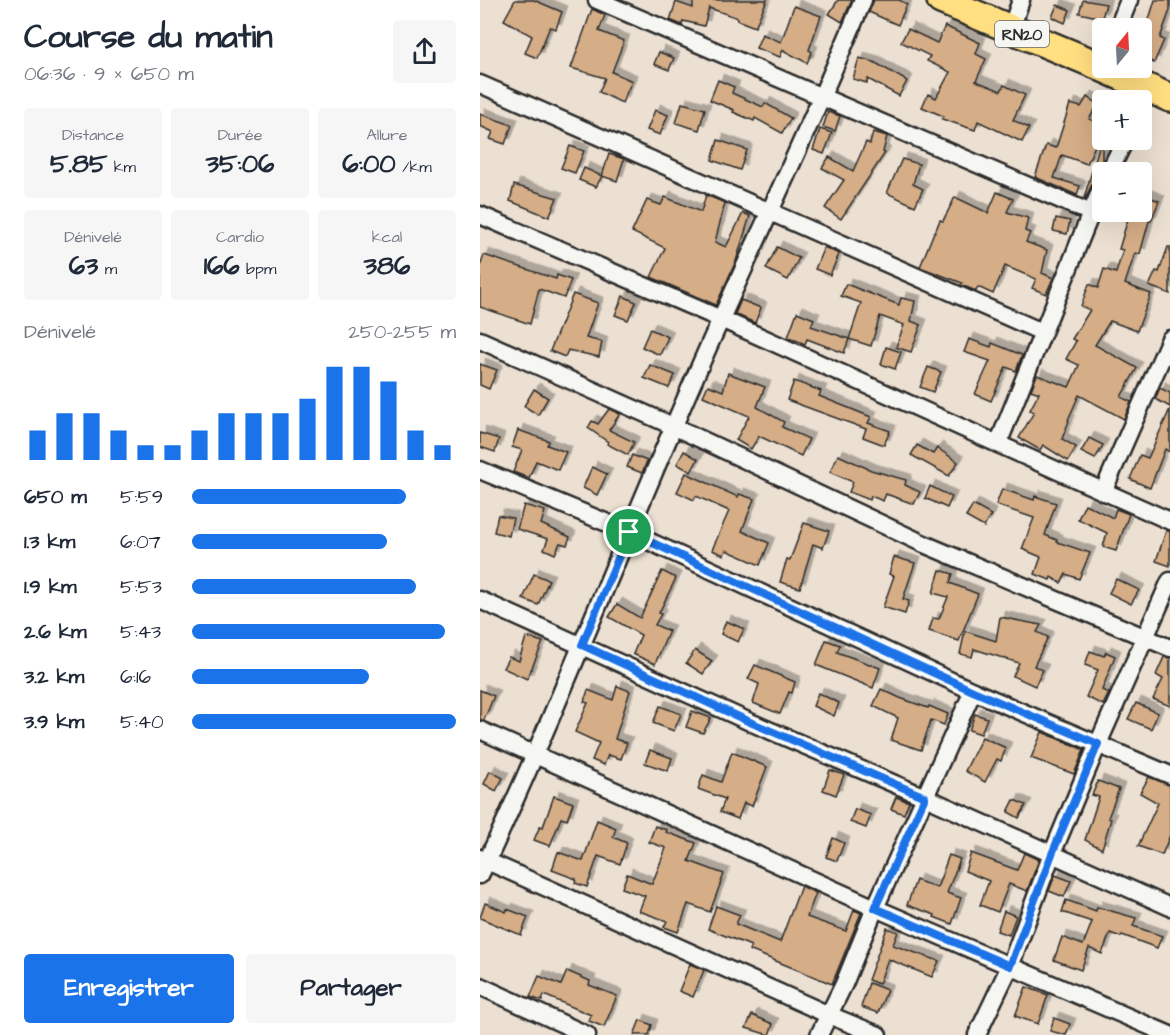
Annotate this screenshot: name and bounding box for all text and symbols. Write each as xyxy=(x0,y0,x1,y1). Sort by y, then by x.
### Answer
text: Course du matin xyxy=(24,14,273,60)
north arrow xyxy=(1092,18,1152,78)
map controls xyxy=(1092,18,1152,222)
button: share xyxy=(393,20,456,83)
road number: RN20 xyxy=(995,21,1049,47)
text: 06:36 · 9 × 650 m xyxy=(24,60,194,88)
button: + xyxy=(1092,90,1152,150)
text: Distance xyxy=(62,124,124,146)
text: Durée xyxy=(218,124,262,146)
text: Allure xyxy=(367,124,407,146)
text: 5.85 xyxy=(50,146,107,182)
text: 35:06 xyxy=(206,146,274,182)
text: 6:00 xyxy=(342,146,396,182)
text: km xyxy=(107,156,136,178)
text: /km xyxy=(396,156,432,178)
button: − xyxy=(1092,162,1152,222)
text: Dénivelé xyxy=(64,226,122,248)
text: Cardio xyxy=(216,226,264,248)
text: kcal xyxy=(372,226,402,248)
text: 63 xyxy=(69,248,98,284)
text: 166 xyxy=(204,248,240,284)
text: 386 xyxy=(364,248,410,284)
text: m xyxy=(98,258,117,280)
text: bpm xyxy=(240,258,276,280)
text: Dénivelé xyxy=(24,318,96,346)
text: 250–255 m xyxy=(348,318,456,346)
text: 650 m xyxy=(24,483,87,511)
text: 5:59 xyxy=(120,483,163,511)
pin xyxy=(603,506,654,557)
icon: arrive xyxy=(612,515,645,548)
text: 1.3 km xyxy=(24,528,75,556)
text: 6:07 xyxy=(120,528,161,556)
text: 1.9 km xyxy=(24,573,77,601)
text: 5:53 xyxy=(120,573,162,601)
text: 2.6 km xyxy=(24,618,87,646)
text: 5:43 xyxy=(120,618,161,646)
text: 3.2 km xyxy=(24,663,84,691)
text: 6:16 xyxy=(120,663,151,691)
text: 3.9 km xyxy=(24,708,84,736)
text: 5:40 xyxy=(120,708,164,736)
button: Enregistrer xyxy=(24,954,234,1023)
button: Partager xyxy=(246,954,456,1023)

